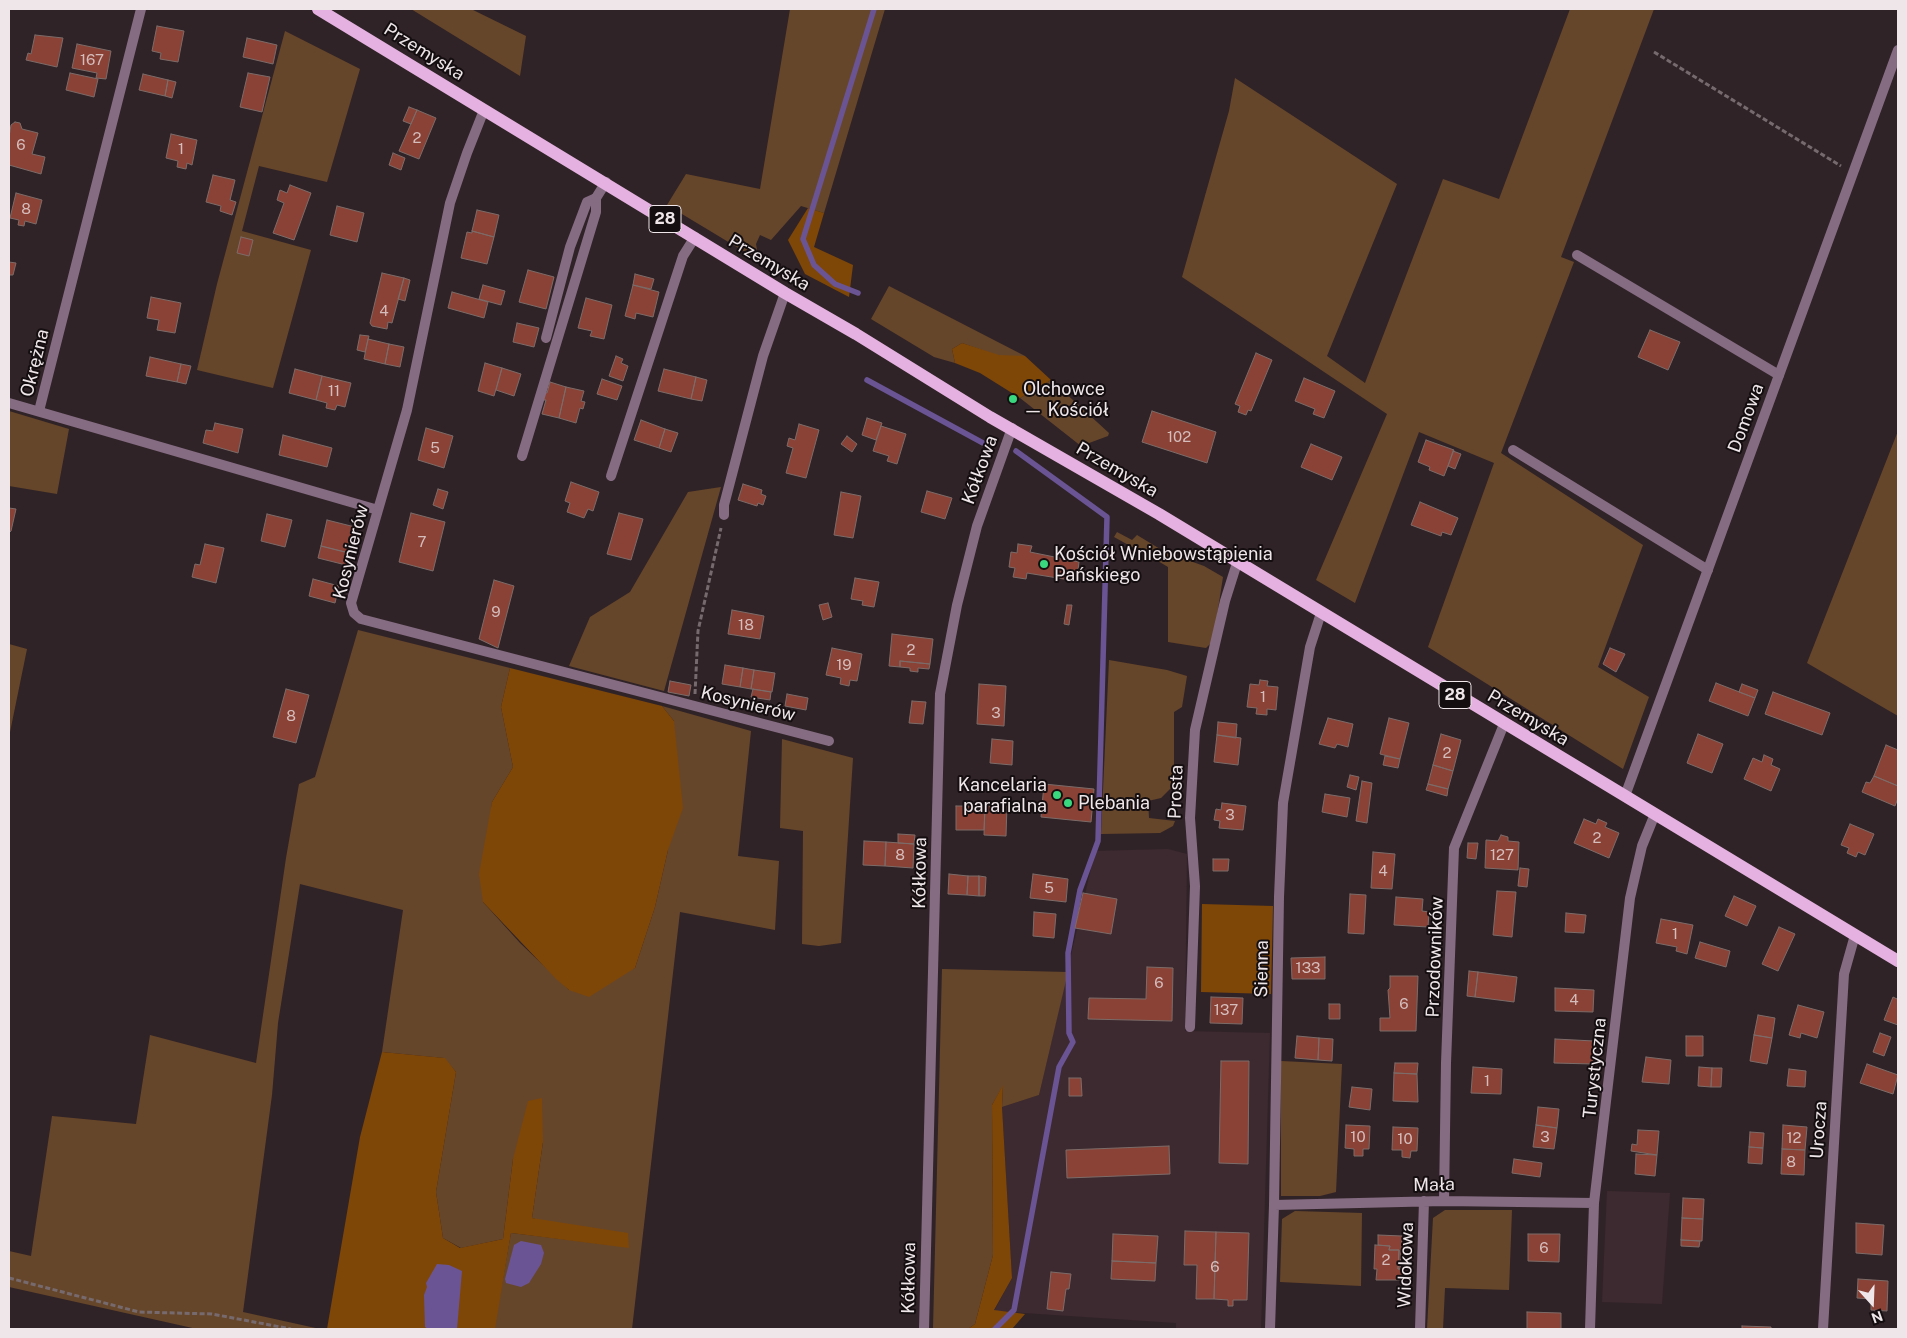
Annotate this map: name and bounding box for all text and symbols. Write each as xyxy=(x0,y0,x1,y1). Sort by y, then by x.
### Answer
street label: Przemyska xyxy=(380,19,468,85)
house number: 167 xyxy=(80,51,104,69)
house number: 2 xyxy=(413,129,421,147)
house number: 6 xyxy=(16,136,26,154)
house number: 1 xyxy=(178,140,184,158)
house number: 8 xyxy=(21,200,31,218)
road number: 28 xyxy=(649,205,681,232)
street label: Przemyska xyxy=(724,230,814,296)
house number: 4 xyxy=(379,302,389,320)
street label: Okrężna xyxy=(16,327,54,399)
place label: Olchowce — Kościół xyxy=(1023,378,1109,420)
street label: Domowa xyxy=(1724,380,1768,456)
house number: 11 xyxy=(328,382,340,400)
marker: Olchowce — Kościół xyxy=(1007,393,1019,405)
house number: 102 xyxy=(1167,428,1191,446)
street label: Kółkowa xyxy=(958,433,1002,507)
street label: Przemyska xyxy=(1072,438,1162,502)
house number: 5 xyxy=(430,439,440,457)
street label: Kosynierów xyxy=(329,503,373,601)
house number: 7 xyxy=(417,533,427,551)
place label: Kościół Wniebowstąpienia Pańskiego xyxy=(1054,543,1273,586)
marker: Kościół Wniebowstąpienia Pańskiego xyxy=(1038,558,1050,570)
house number: 9 xyxy=(491,603,501,621)
house number: 18 xyxy=(738,616,754,634)
house number: 2 xyxy=(907,641,915,659)
house number: 19 xyxy=(836,656,852,674)
street label: Kosynierów xyxy=(699,682,797,726)
road number: 28 xyxy=(1439,682,1471,708)
street label: Przemyska xyxy=(1483,685,1573,751)
house number: 1 xyxy=(1260,688,1266,706)
house number: 3 xyxy=(991,704,1001,722)
house number: 8 xyxy=(286,707,296,725)
house number: 2 xyxy=(1443,744,1451,762)
street label: Prosta xyxy=(1164,765,1188,819)
place label: Kancelaria parafialna xyxy=(958,774,1047,816)
marker: Kancelaria parafialna xyxy=(1051,789,1063,801)
place label: Plebania xyxy=(1078,792,1150,814)
marker: Plebania xyxy=(1062,797,1074,809)
house number: 3 xyxy=(1225,806,1235,824)
house number: 2 xyxy=(1593,829,1601,847)
street label: Kółkowa xyxy=(909,837,931,909)
house number: 8 xyxy=(895,846,905,864)
house number: 127 xyxy=(1490,846,1514,864)
house number: 4 xyxy=(1378,862,1388,880)
house number: 5 xyxy=(1044,879,1054,897)
street label: Przodowników xyxy=(1422,896,1448,1018)
house number: 1 xyxy=(1672,925,1678,943)
street label: Sienna xyxy=(1251,940,1273,998)
house number: 133 xyxy=(1296,959,1320,977)
house number: 6 xyxy=(1154,974,1164,992)
house number: 4 xyxy=(1569,991,1579,1009)
house number: 6 xyxy=(1399,995,1409,1013)
house number: 137 xyxy=(1214,1001,1238,1019)
street label: Turystyczna xyxy=(1579,1017,1611,1119)
house number: 1 xyxy=(1484,1072,1490,1090)
street label: Urocza xyxy=(1806,1100,1832,1160)
house number: 10 xyxy=(1350,1128,1366,1146)
house number: 3 xyxy=(1540,1128,1550,1146)
house number: 12 xyxy=(1786,1129,1802,1147)
house number: 10 xyxy=(1397,1130,1413,1148)
house number: 8 xyxy=(1786,1153,1796,1171)
street label: Mała xyxy=(1413,1174,1455,1196)
street label: Widokowa xyxy=(1394,1222,1418,1308)
house number: 6 xyxy=(1539,1239,1549,1257)
street label: Kółkowa xyxy=(898,1242,920,1314)
house number: 2 xyxy=(1382,1251,1390,1269)
house number: 6 xyxy=(1210,1258,1220,1276)
north arrow xyxy=(1847,1278,1897,1328)
text: N xyxy=(1869,1308,1885,1326)

